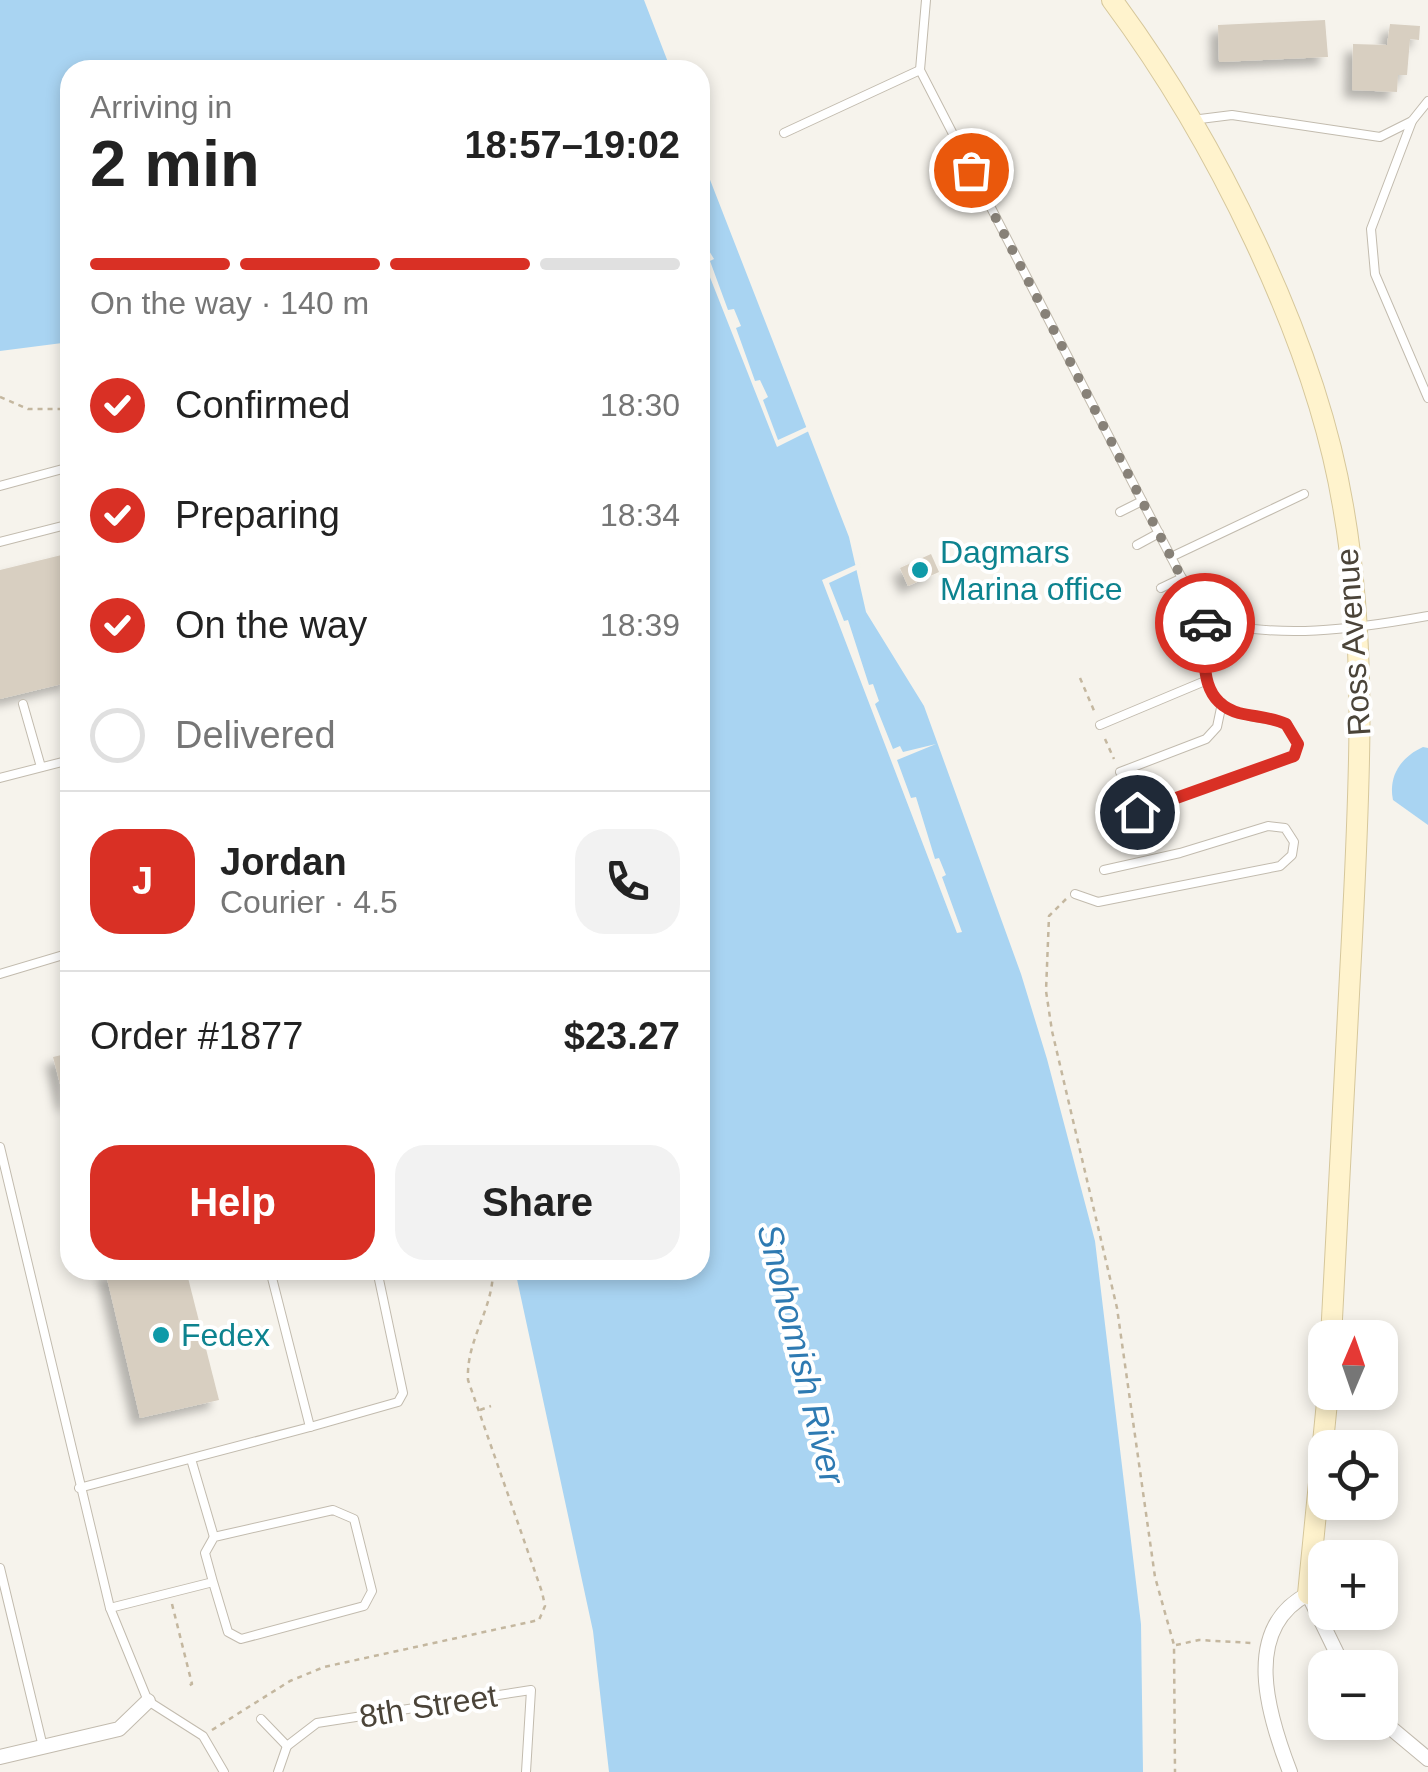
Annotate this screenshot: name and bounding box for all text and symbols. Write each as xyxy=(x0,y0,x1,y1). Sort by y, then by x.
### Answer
text: Arriving in xyxy=(90,89,232,125)
text: 18:57–19:02 xyxy=(464,124,680,166)
text: 2 min xyxy=(90,127,260,200)
pin xyxy=(929,128,1014,213)
icon: bag xyxy=(944,143,999,198)
text: On the way · 140 m xyxy=(90,285,369,321)
icon: check xyxy=(90,378,145,433)
text: Confirmed xyxy=(175,384,350,426)
text: 18:30 xyxy=(600,387,680,423)
icon: check xyxy=(90,488,145,543)
text: Preparing xyxy=(175,494,340,536)
text: 18:34 xyxy=(600,497,680,533)
place label: Dagmars Marina office xyxy=(940,534,1123,607)
street label: Ross Avenue xyxy=(1328,547,1378,737)
marker: Dagmars Marina office xyxy=(909,559,931,581)
courier xyxy=(1155,573,1255,673)
icon: car xyxy=(1178,596,1233,651)
icon: check xyxy=(90,598,145,653)
text: On the way xyxy=(175,604,367,646)
text: 18:39 xyxy=(600,607,680,643)
text: Delivered xyxy=(175,714,336,756)
pin xyxy=(1095,770,1180,855)
icon: home xyxy=(1110,785,1165,840)
button: phone xyxy=(575,829,680,934)
text: Jordan xyxy=(220,841,347,883)
text: J xyxy=(132,860,153,902)
text: Courier · 4.5 xyxy=(220,884,398,920)
text: Order #1877 xyxy=(90,1015,303,1057)
text: $23.27 xyxy=(564,1015,680,1057)
button: Help xyxy=(90,1145,375,1260)
button: Share xyxy=(395,1145,680,1260)
water label: Snohomish River xyxy=(750,1220,853,1489)
place label: Fedex xyxy=(181,1317,270,1353)
north arrow xyxy=(1308,1320,1398,1410)
map controls xyxy=(1308,1320,1398,1740)
marker: Fedex xyxy=(150,1324,172,1346)
button: locate xyxy=(1308,1430,1398,1520)
button: + xyxy=(1308,1540,1398,1630)
button: − xyxy=(1308,1650,1398,1740)
street label: 8th Street xyxy=(357,1677,499,1735)

